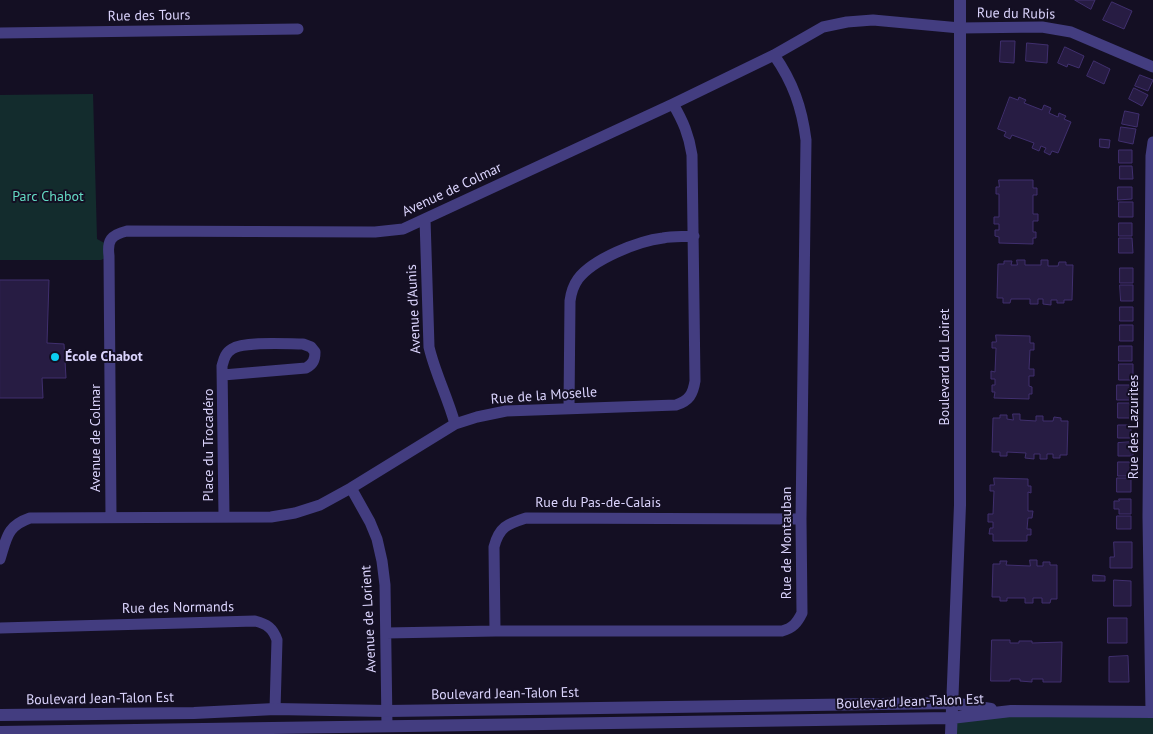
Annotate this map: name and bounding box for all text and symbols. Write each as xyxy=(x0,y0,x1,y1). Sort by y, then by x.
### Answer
street label: Rue du Rubis xyxy=(977,5,1055,23)
street label: Rue des Tours xyxy=(108,7,190,25)
street label: Avenue de Colmar xyxy=(400,160,504,220)
park label: Parc Chabot xyxy=(12,189,84,205)
street label: Avenue d'Aunis xyxy=(403,264,425,354)
street label: Boulevard du Loiret xyxy=(937,309,953,425)
place label: École Chabot xyxy=(65,349,143,365)
marker: École Chabot xyxy=(49,351,61,363)
street label: Rue des Lazurites xyxy=(1126,375,1142,479)
street label: Avenue de Colmar xyxy=(88,384,104,492)
street label: Rue de la Moselle xyxy=(490,384,598,408)
street label: Place du Trocadéro xyxy=(201,388,217,502)
street label: Rue de Montauban xyxy=(779,487,795,599)
street label: Rue du Pas-de-Calais xyxy=(535,495,661,511)
street label: Avenue de Lorient xyxy=(358,565,380,673)
street label: Rue des Normands xyxy=(122,599,234,617)
street label: Boulevard Jean-Talon Est xyxy=(431,684,579,704)
street label: Boulevard Jean-Talon Est xyxy=(26,689,174,709)
street label: Boulevard Jean-Talon Est xyxy=(836,691,984,713)

